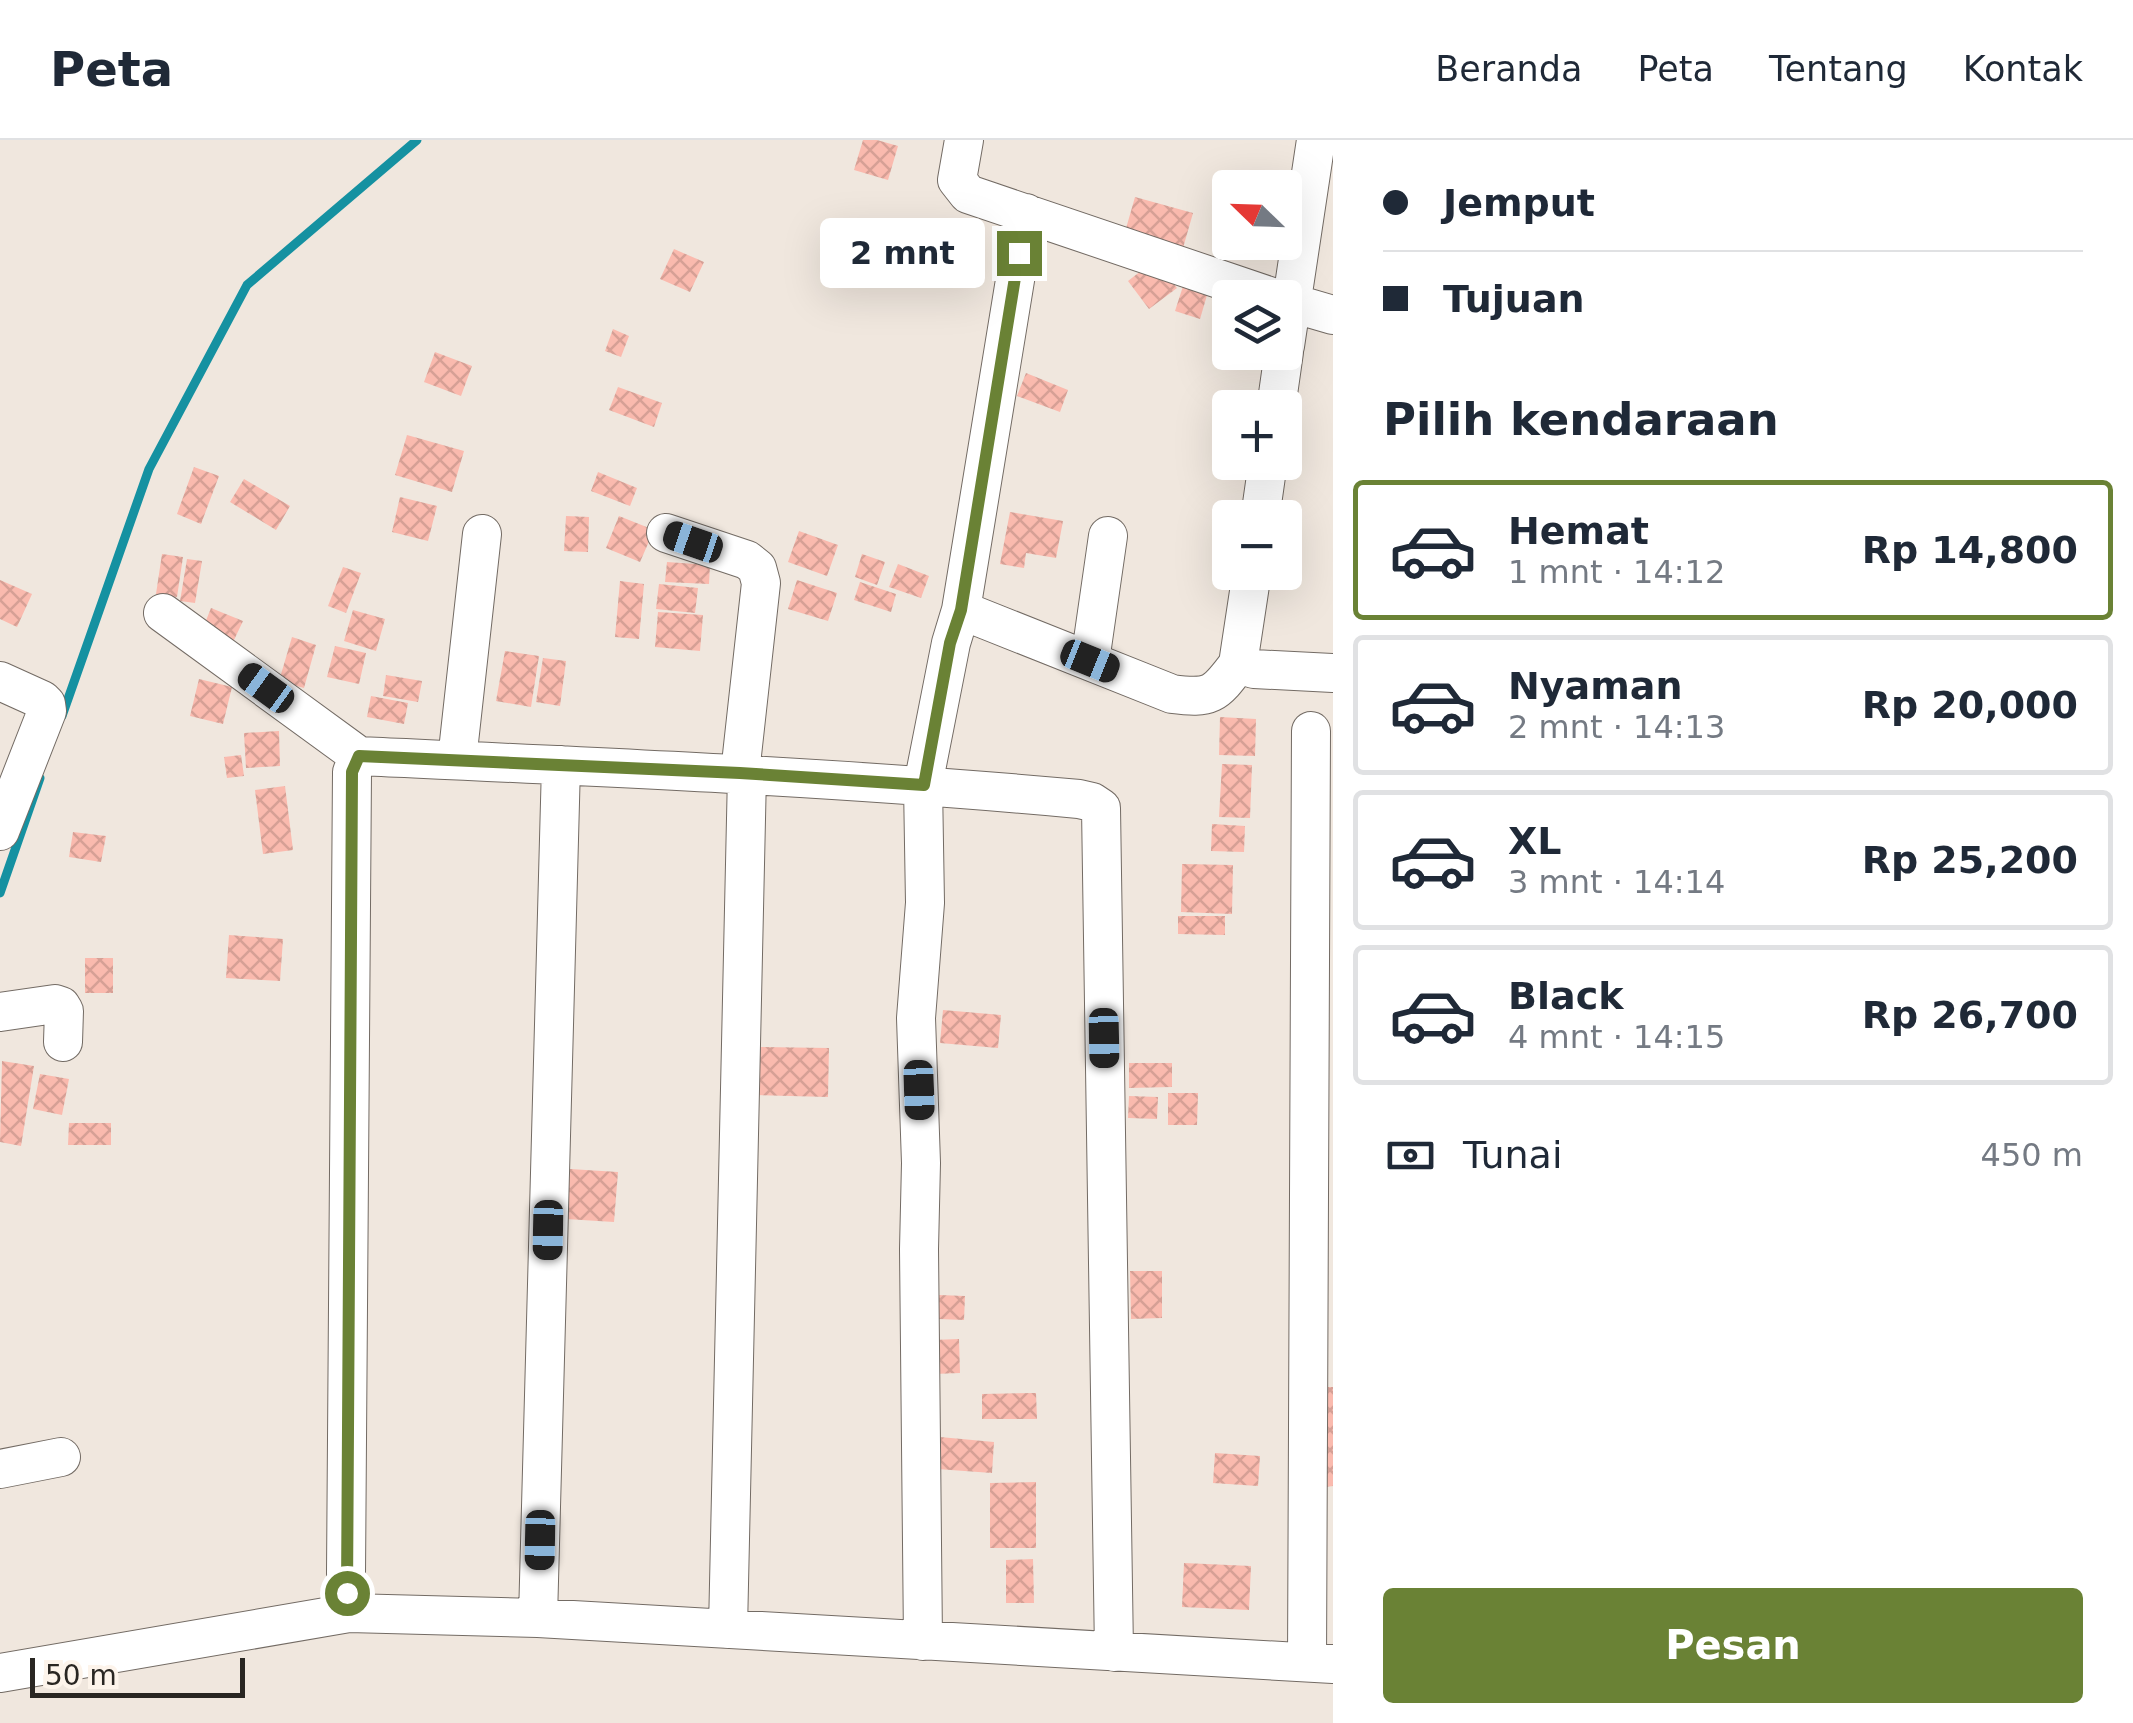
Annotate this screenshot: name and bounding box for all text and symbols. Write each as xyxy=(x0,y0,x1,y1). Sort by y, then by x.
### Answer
text: Peta xyxy=(50,41,173,97)
text: Beranda xyxy=(1435,49,1582,89)
text: Peta xyxy=(1637,49,1714,89)
text: Tentang xyxy=(1769,49,1908,89)
text: Kontak xyxy=(1963,49,2083,89)
north arrow xyxy=(1212,170,1302,260)
map controls xyxy=(1212,170,1302,590)
text: Jemput xyxy=(1443,181,1595,225)
callout: 2 mnt xyxy=(819,218,984,288)
route end xyxy=(997,231,1042,276)
text: 2 mnt xyxy=(850,234,955,272)
text: Tujuan xyxy=(1443,277,1585,321)
button: layers xyxy=(1212,280,1302,370)
button: + xyxy=(1212,390,1302,480)
text: Pilih kendaraan xyxy=(1383,393,1779,446)
button: − xyxy=(1212,500,1302,590)
icon: car xyxy=(1388,505,1478,595)
text: Hemat xyxy=(1508,509,1649,553)
car xyxy=(660,518,726,566)
text: Rp 14,800 xyxy=(1862,528,2078,572)
text: 1 mnt · 14:12 xyxy=(1508,553,1725,591)
car xyxy=(1057,636,1123,686)
car xyxy=(233,658,299,718)
icon: car xyxy=(1388,660,1478,750)
text: Nyaman xyxy=(1508,664,1683,708)
text: Rp 20,000 xyxy=(1862,683,2078,727)
text: 2 mnt · 14:13 xyxy=(1508,708,1725,746)
icon: car xyxy=(1388,815,1478,905)
text: XL xyxy=(1508,819,1562,863)
text: Rp 25,200 xyxy=(1862,838,2078,882)
text: 3 mnt · 14:14 xyxy=(1508,863,1725,901)
icon: car xyxy=(1388,970,1478,1060)
text: Black xyxy=(1508,974,1623,1018)
text: Rp 26,700 xyxy=(1862,993,2078,1037)
car xyxy=(1088,1008,1120,1068)
text: 4 mnt · 14:15 xyxy=(1508,1018,1725,1056)
car xyxy=(903,1059,935,1121)
icon: cash xyxy=(1383,1128,1438,1183)
text: Tunai xyxy=(1463,1133,1562,1177)
text: 450 m xyxy=(1981,1136,2083,1174)
car xyxy=(532,1200,564,1260)
car xyxy=(524,1510,556,1570)
route start xyxy=(325,1571,370,1616)
button: Pesan xyxy=(1383,1588,2083,1703)
scale bar xyxy=(30,1653,245,1698)
text: 50 m xyxy=(45,1659,117,1692)

